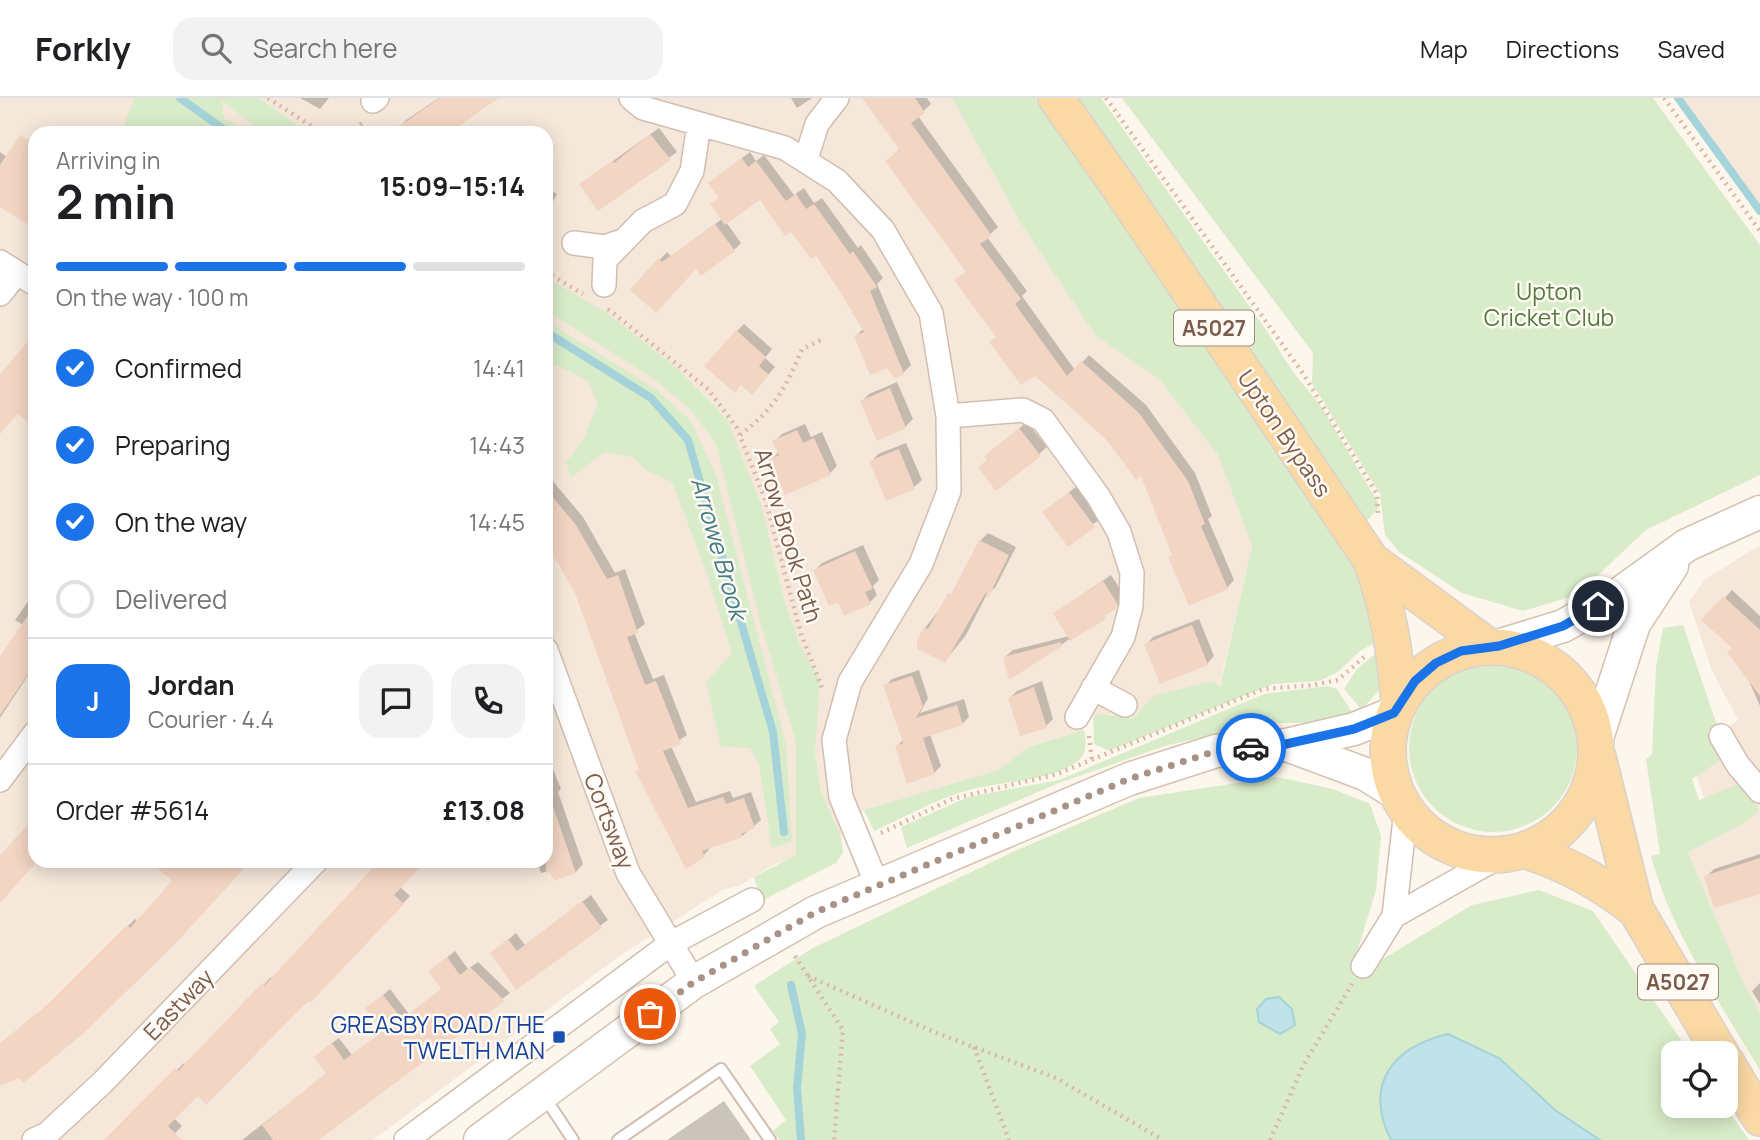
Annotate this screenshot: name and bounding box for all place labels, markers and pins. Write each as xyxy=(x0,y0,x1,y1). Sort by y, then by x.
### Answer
pin xyxy=(1568,576,1628,636)
pin xyxy=(620,984,680,1044)
place label: GREASBY ROAD/THE TWELTH MAN xyxy=(331,1008,545,1066)
marker: GREASBY ROAD/THE TWELTH MAN xyxy=(551,1029,567,1045)

